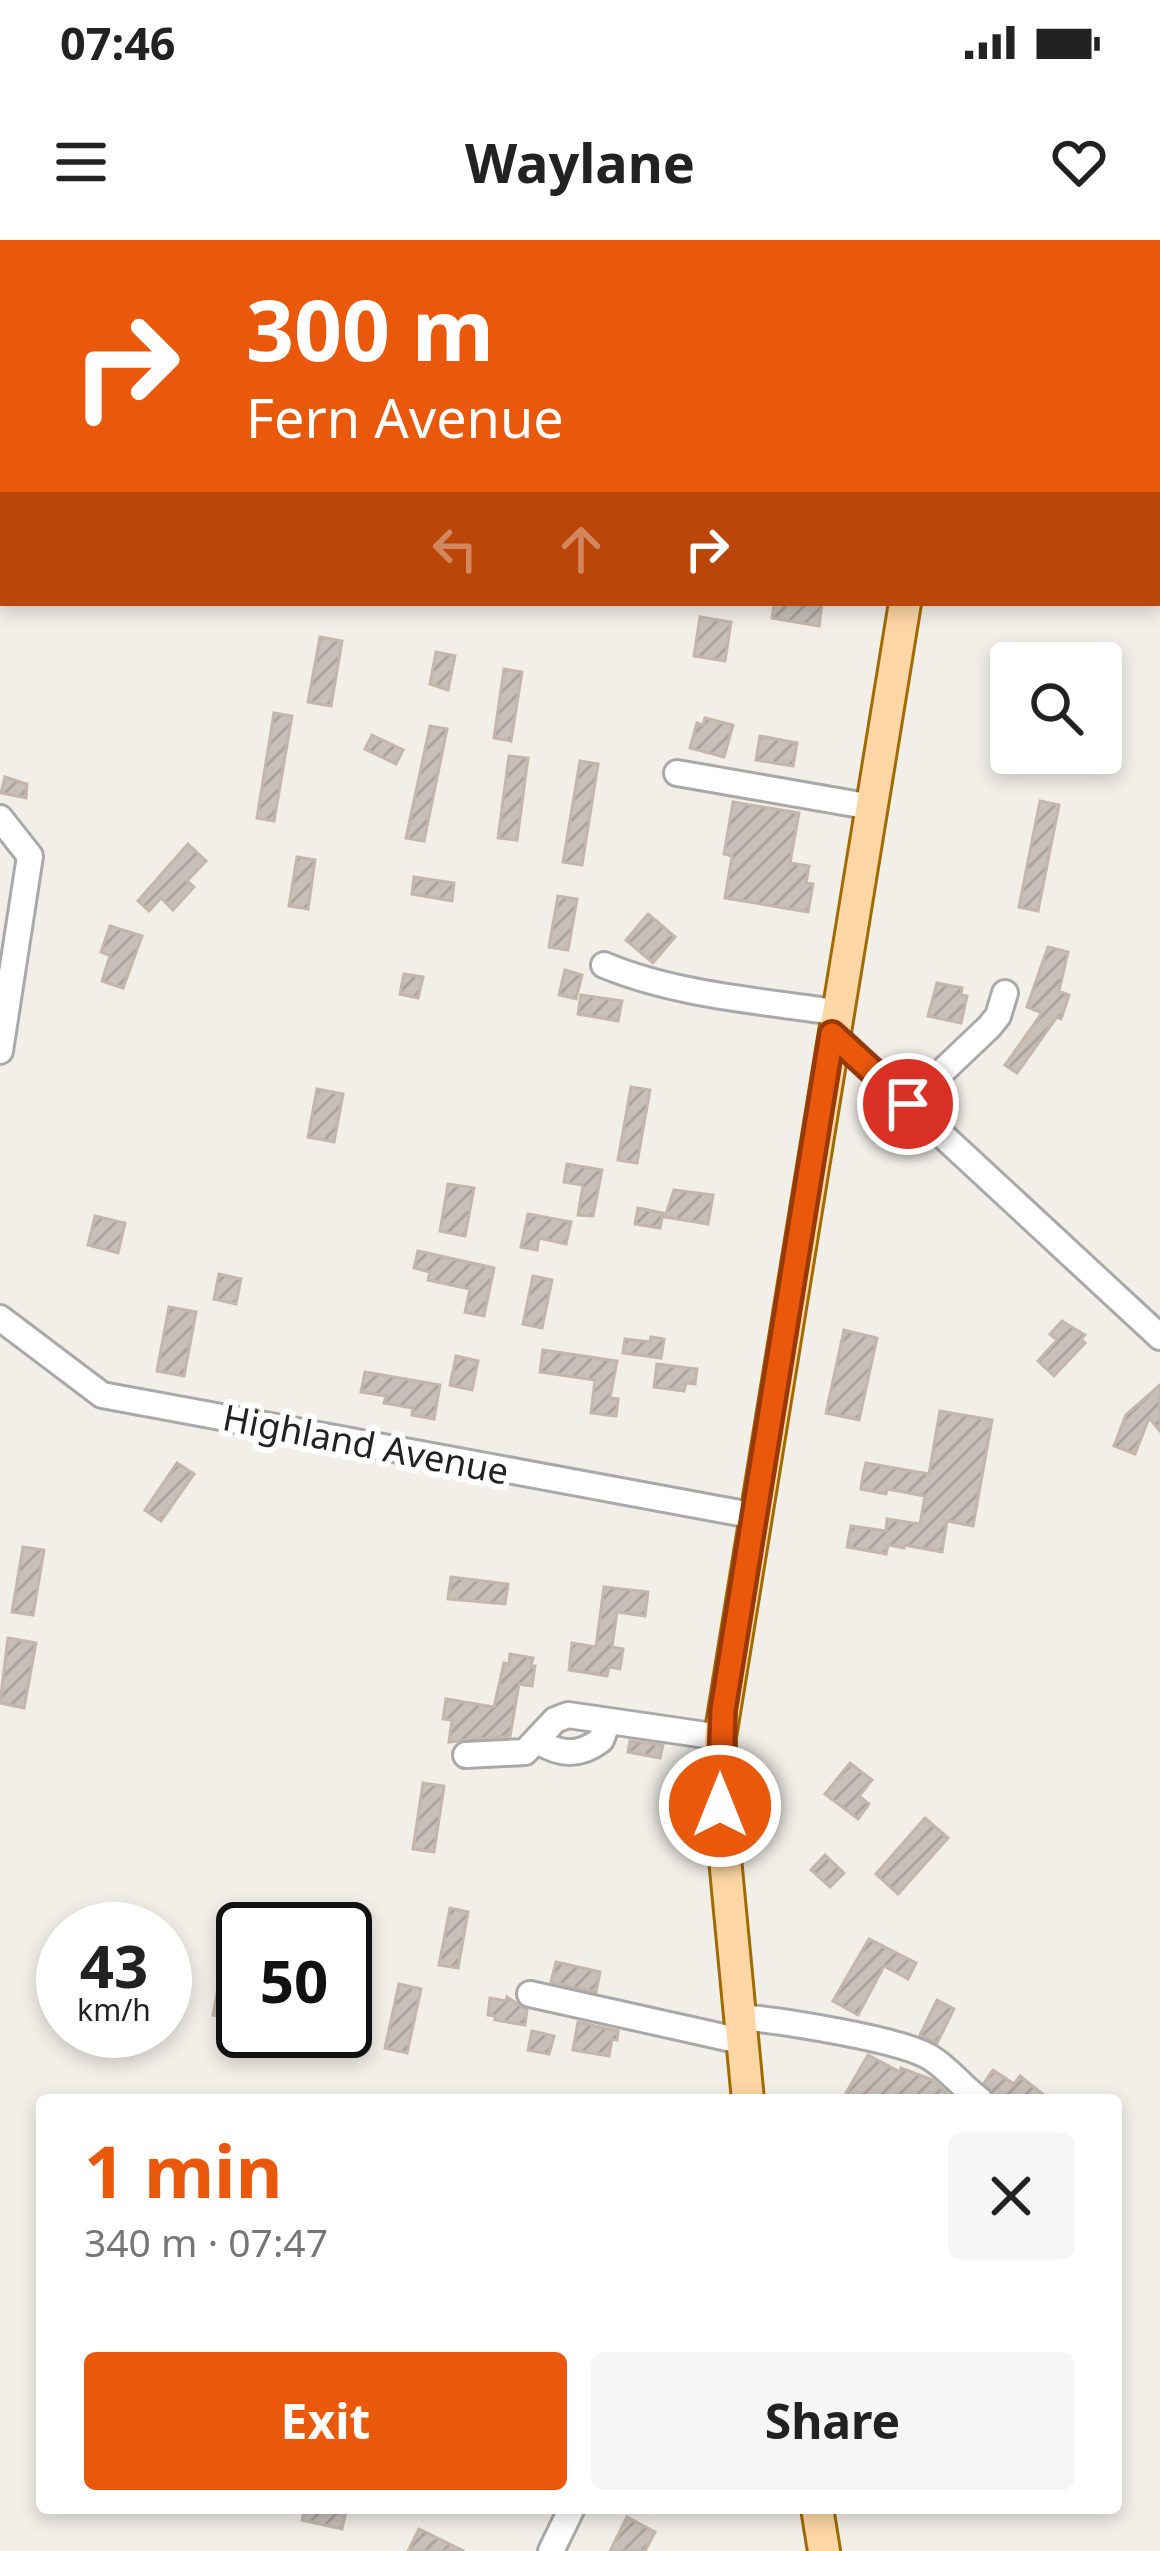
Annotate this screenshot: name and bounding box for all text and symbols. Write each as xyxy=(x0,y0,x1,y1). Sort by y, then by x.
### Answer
text: 07:46 xyxy=(60,12,176,73)
text: Waylane xyxy=(465,125,695,199)
icon: menu xyxy=(48,129,114,195)
icon: heart xyxy=(1046,129,1112,195)
text: 300 m xyxy=(246,271,494,386)
icon: right xyxy=(48,288,204,444)
text: Fern Avenue xyxy=(246,380,564,454)
icon: left xyxy=(422,516,488,582)
icon: ahead xyxy=(548,516,614,582)
icon: right xyxy=(674,516,740,582)
map controls xyxy=(990,642,1122,774)
button: search xyxy=(990,642,1122,774)
pin xyxy=(857,1053,959,1155)
icon: arrive xyxy=(875,1071,941,1137)
street label: Highland Avenue xyxy=(219,1392,513,1496)
position arrow xyxy=(657,1743,783,1869)
speed limit sign: 50 xyxy=(216,1902,372,2058)
text: 43 xyxy=(80,1924,148,2006)
text: km/h xyxy=(77,1989,151,2030)
text: 1 min xyxy=(84,2121,282,2219)
button: close xyxy=(948,2133,1074,2259)
text: 340 m · 07:47 xyxy=(84,2215,328,2268)
button: Exit xyxy=(84,2352,567,2490)
button: Share xyxy=(591,2352,1074,2490)

